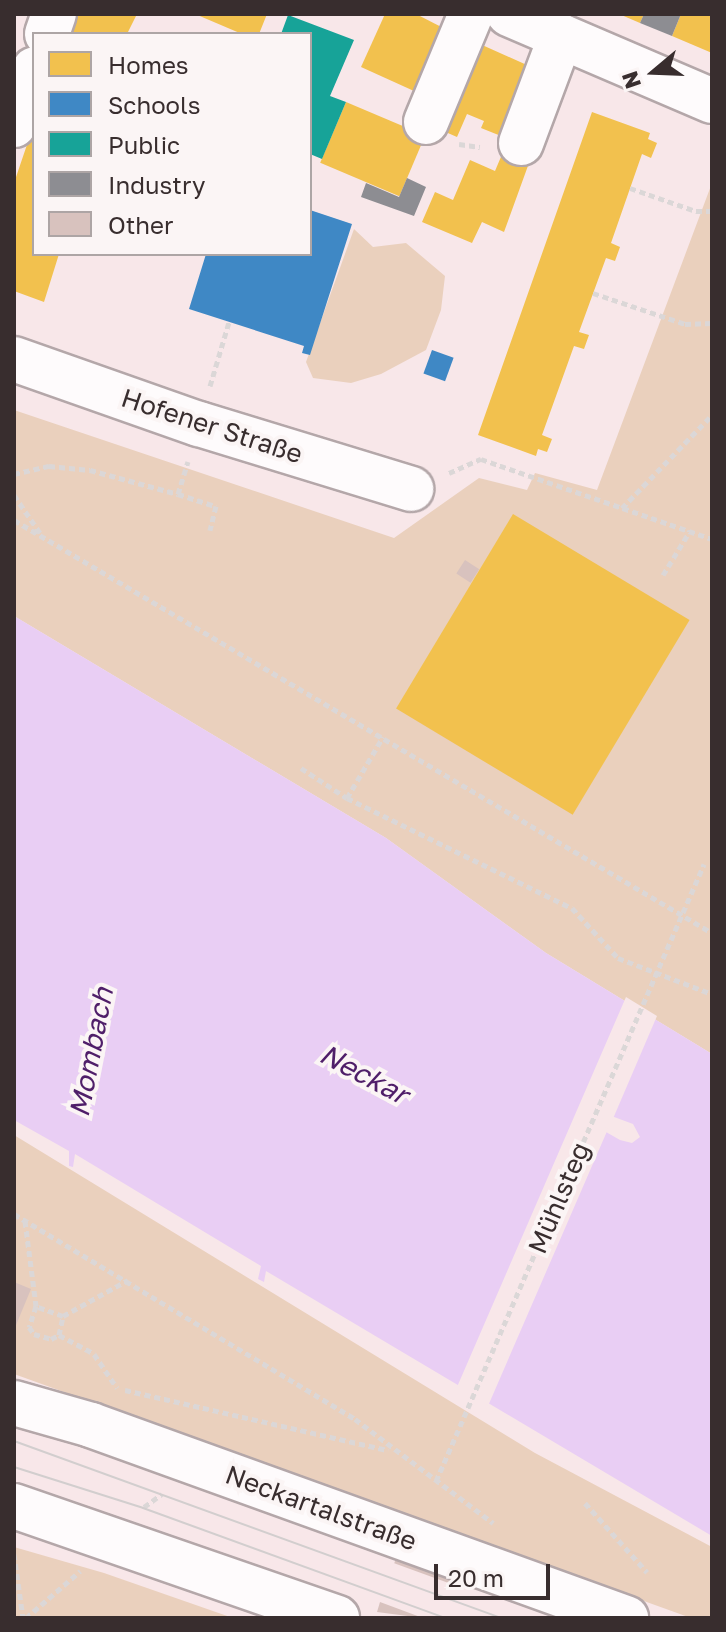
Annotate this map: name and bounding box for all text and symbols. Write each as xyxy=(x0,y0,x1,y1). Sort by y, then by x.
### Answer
legend xyxy=(32,32,312,256)
north arrow xyxy=(614,32,694,112)
text: Homes xyxy=(108,50,189,79)
text: N xyxy=(615,68,646,92)
text: Schools xyxy=(108,90,200,119)
text: Public xyxy=(108,130,180,159)
text: Industry xyxy=(108,170,205,199)
text: Other xyxy=(108,210,173,239)
street label: Hofener Straße xyxy=(118,382,306,470)
water label: Mombach xyxy=(62,984,120,1120)
water label: Neckar xyxy=(314,1037,414,1111)
street label: Mühlsteg xyxy=(522,1138,596,1258)
street label: Neckartalstraße xyxy=(221,1459,421,1557)
scale bar xyxy=(438,1548,554,1598)
text: 20 m xyxy=(448,1563,504,1592)

